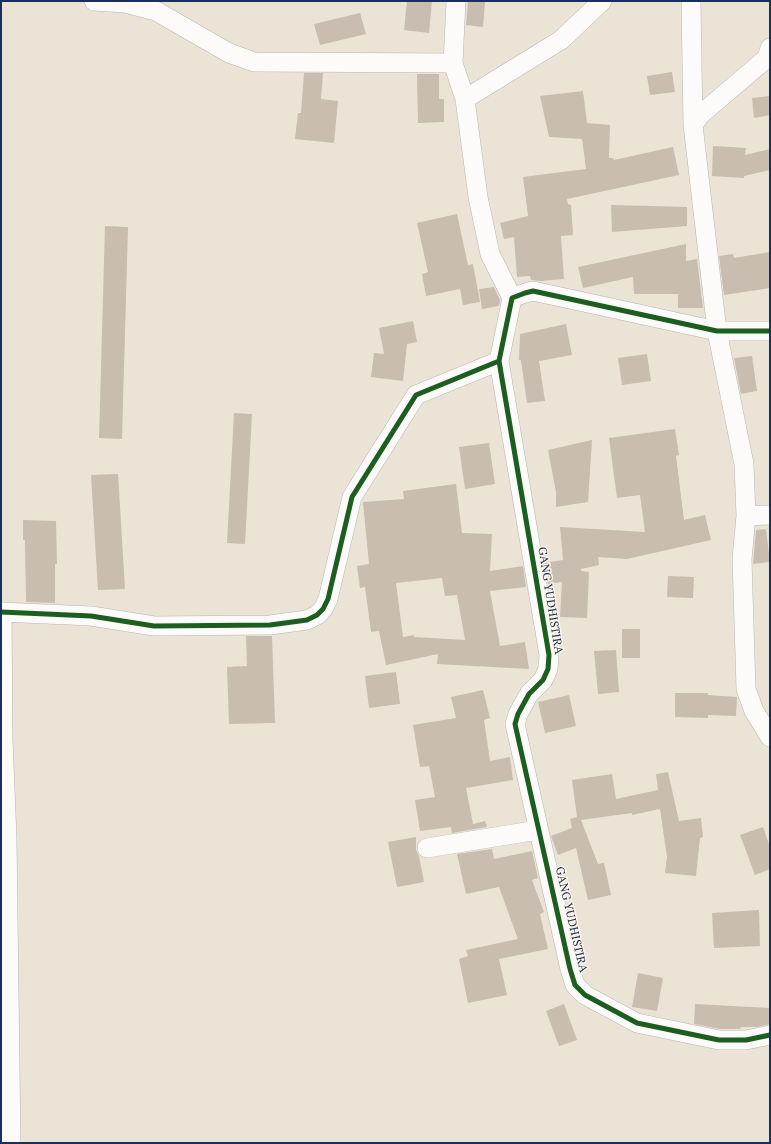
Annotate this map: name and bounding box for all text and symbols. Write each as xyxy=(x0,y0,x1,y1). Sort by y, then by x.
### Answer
street label: GANG YUDHISTIRA xyxy=(533,546,565,656)
street label: GANG YUDHISTIRA xyxy=(551,866,589,974)

